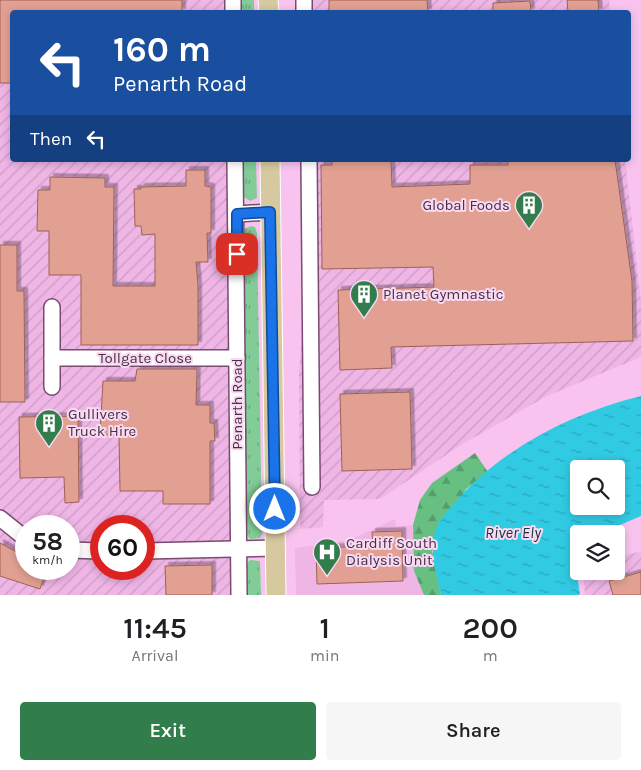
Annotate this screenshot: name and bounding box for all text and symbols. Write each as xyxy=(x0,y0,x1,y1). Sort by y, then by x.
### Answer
text: 160 m xyxy=(113,29,211,70)
icon: left xyxy=(30,30,95,95)
text: Penarth Road xyxy=(113,71,247,97)
icon: left xyxy=(82,125,110,153)
text: Then xyxy=(30,128,72,150)
building icon: Global Foods xyxy=(514,190,544,229)
place label: Global Foods xyxy=(422,196,510,214)
pin xyxy=(216,233,258,275)
icon: arrive xyxy=(223,240,251,268)
building icon: Planet Gymnastic xyxy=(349,279,379,318)
place label: Planet Gymnastic xyxy=(383,285,503,303)
street label: Tollgate Close xyxy=(98,349,192,367)
street label: Penarth Road xyxy=(228,358,246,450)
place label: Gullivers Truck Hire xyxy=(68,405,136,440)
building icon: Gullivers Truck Hire xyxy=(34,408,64,447)
map controls xyxy=(570,460,625,580)
button: search xyxy=(570,460,625,515)
position arrow xyxy=(248,482,300,534)
speed limit sign: 60 xyxy=(90,515,155,580)
water label: River Ely xyxy=(485,523,542,542)
button: layers xyxy=(570,525,625,580)
text: 58 xyxy=(32,527,63,556)
place label: Cardiff South Dialysis Unit xyxy=(346,534,437,569)
hospital icon: Cardiff South Dialysis Unit xyxy=(312,537,342,576)
text: km/h xyxy=(32,553,63,567)
text: 11:45 xyxy=(123,610,187,646)
text: 1 xyxy=(319,610,330,646)
text: 200 xyxy=(463,610,518,646)
text: Arrival xyxy=(132,646,178,665)
text: min xyxy=(310,646,339,665)
text: m xyxy=(483,646,498,665)
button: Exit xyxy=(20,702,316,760)
button: Share xyxy=(326,702,621,760)

